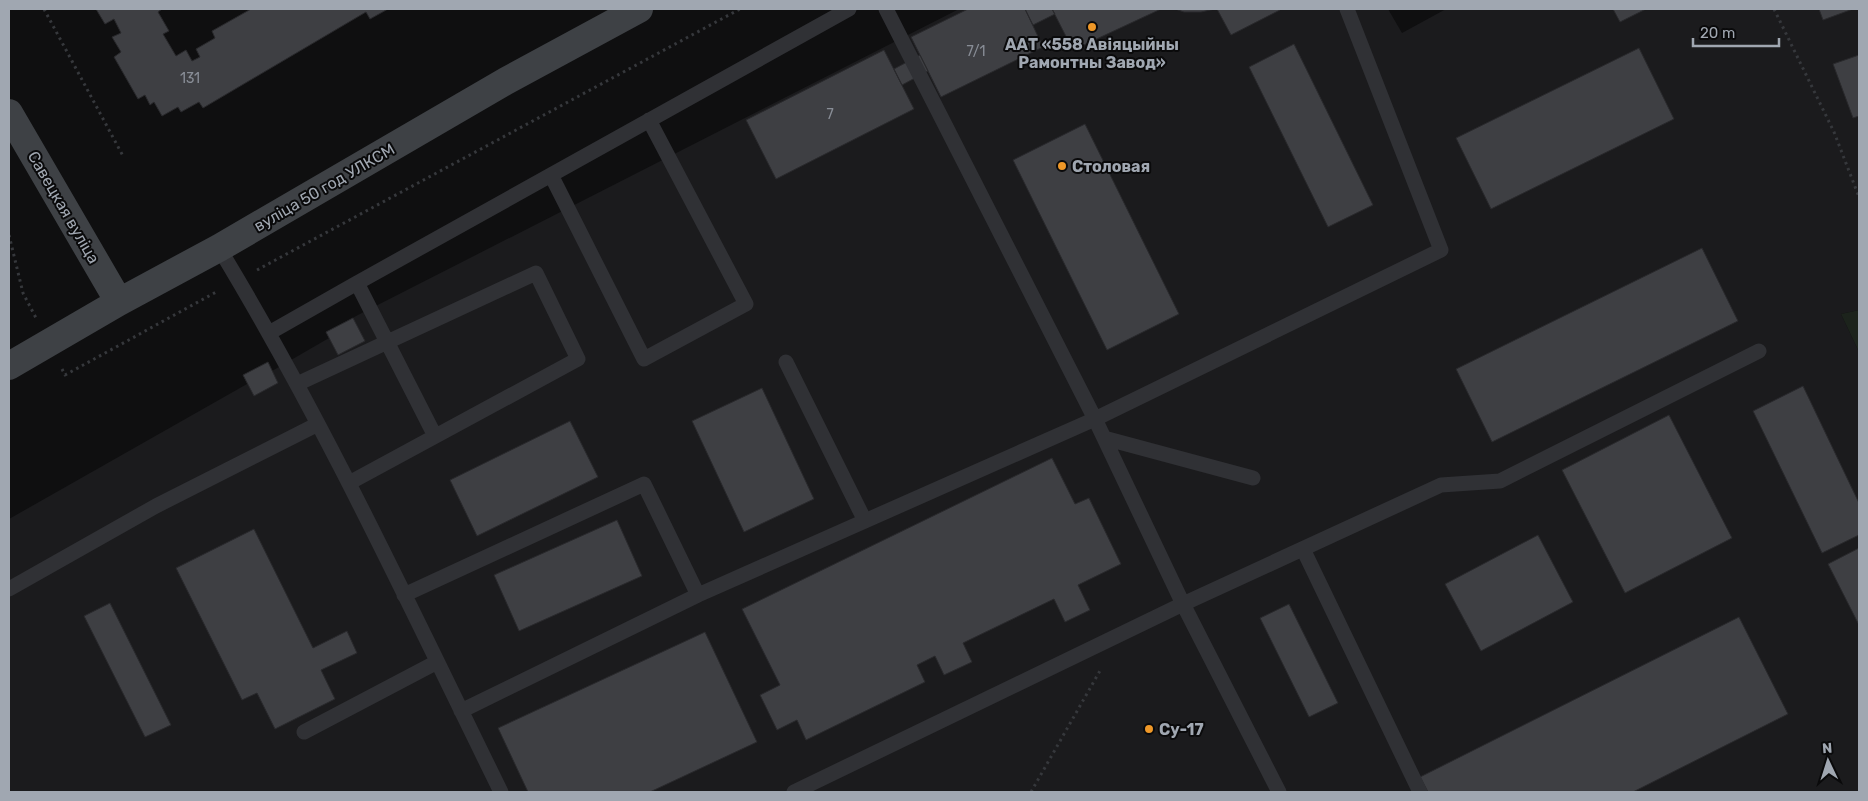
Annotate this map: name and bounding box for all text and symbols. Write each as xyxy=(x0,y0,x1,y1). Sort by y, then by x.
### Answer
scale bar xyxy=(1693,15,1779,47)
marker: ААТ «558 Авіяцыйны Рамонтны Завод» xyxy=(1086,21,1098,33)
text: 20 m xyxy=(1700,24,1735,42)
place label: ААТ «558 Авіяцыйны Рамонтны Завод» xyxy=(1005,35,1179,72)
house number: 7/1 xyxy=(967,43,985,60)
house number: 131 xyxy=(180,70,200,87)
house number: 7 xyxy=(826,106,834,123)
street label: вуліца 50 год УЛКСМ xyxy=(251,139,398,235)
street label: Савецкая вуліца xyxy=(24,148,103,267)
place label: Столовая xyxy=(1072,157,1150,176)
marker: Столовая xyxy=(1056,160,1068,172)
place label: Су-17 xyxy=(1159,720,1204,739)
marker: Су-17 xyxy=(1143,723,1155,735)
north arrow xyxy=(1803,736,1853,786)
text: N xyxy=(1822,740,1833,757)

